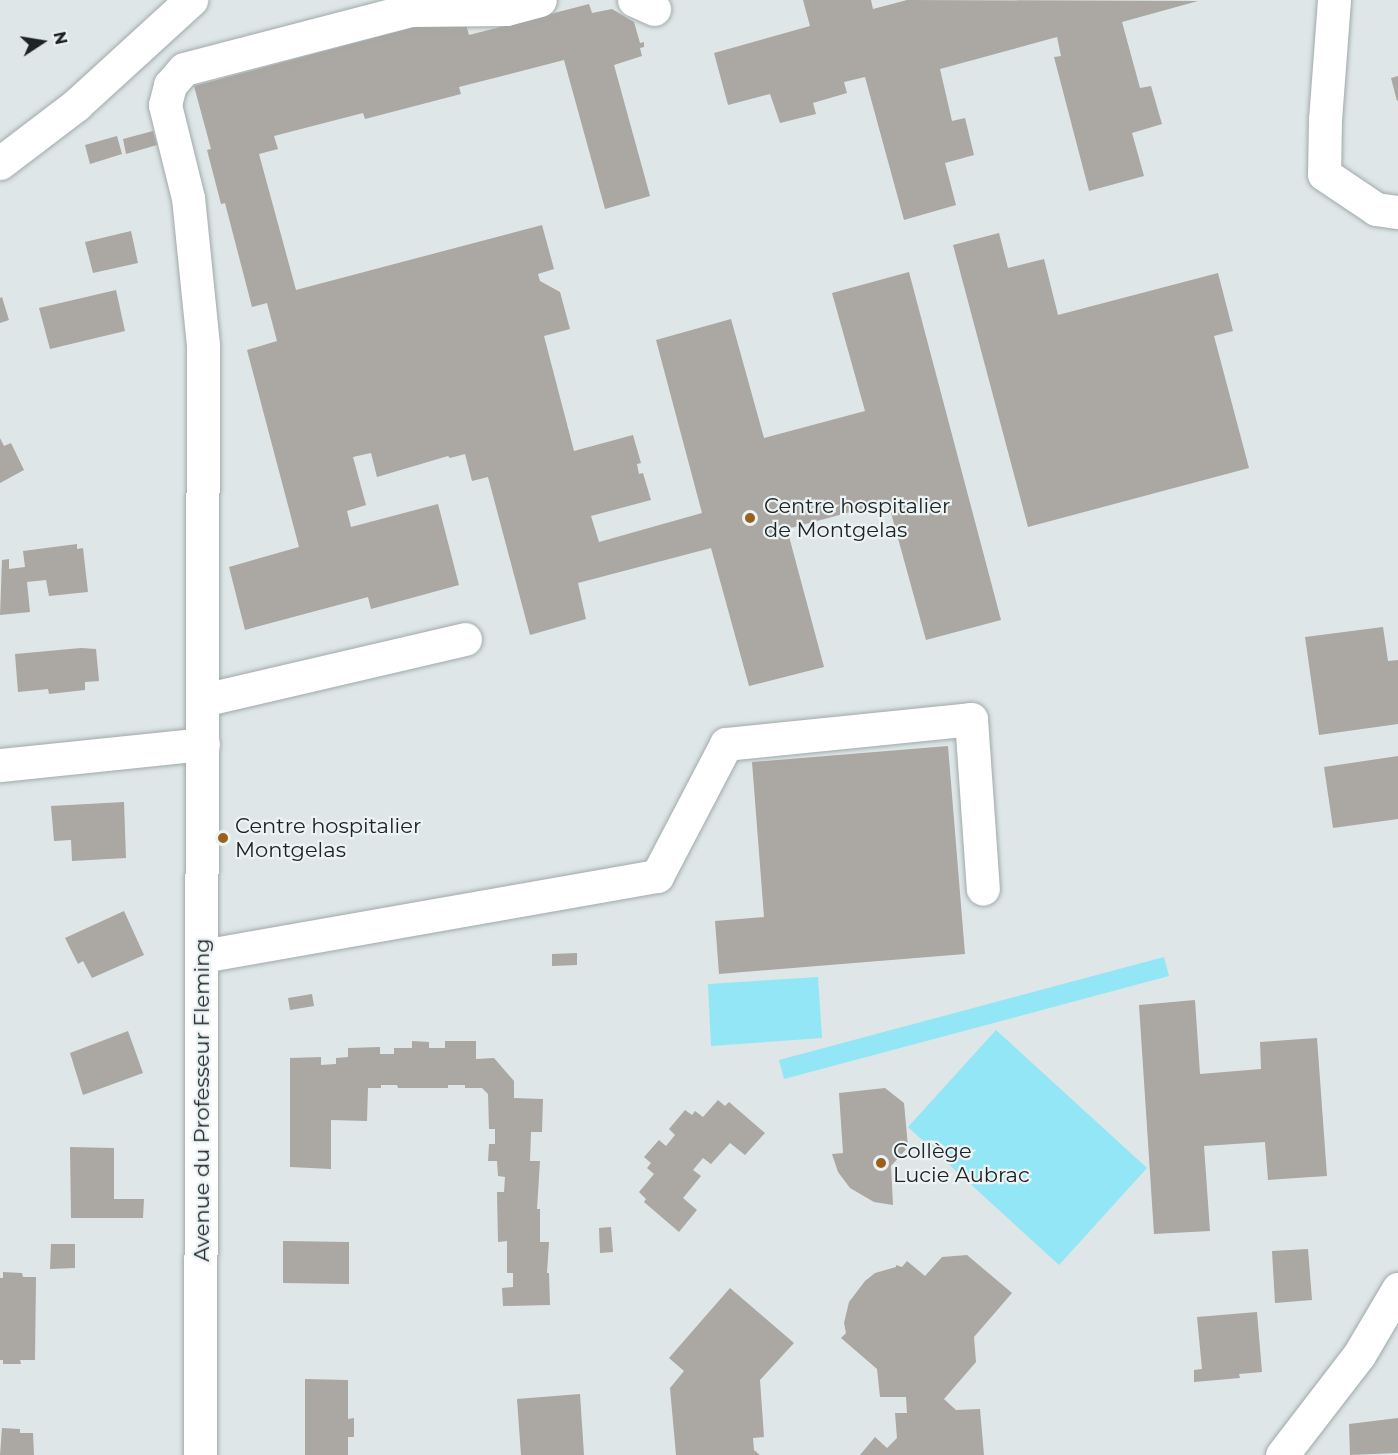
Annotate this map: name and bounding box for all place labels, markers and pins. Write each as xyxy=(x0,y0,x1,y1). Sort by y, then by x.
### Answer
place label: Centre hospitalier de Montgelas xyxy=(764,493,950,543)
marker: Centre hospitalier de Montgelas xyxy=(741,509,759,527)
place label: Centre hospitalier Montgelas xyxy=(235,813,421,863)
marker: Centre hospitalier Montgelas xyxy=(216,831,230,845)
place label: Collège Lucie Aubrac xyxy=(893,1138,1030,1188)
marker: Collège Lucie Aubrac xyxy=(874,1156,888,1170)

